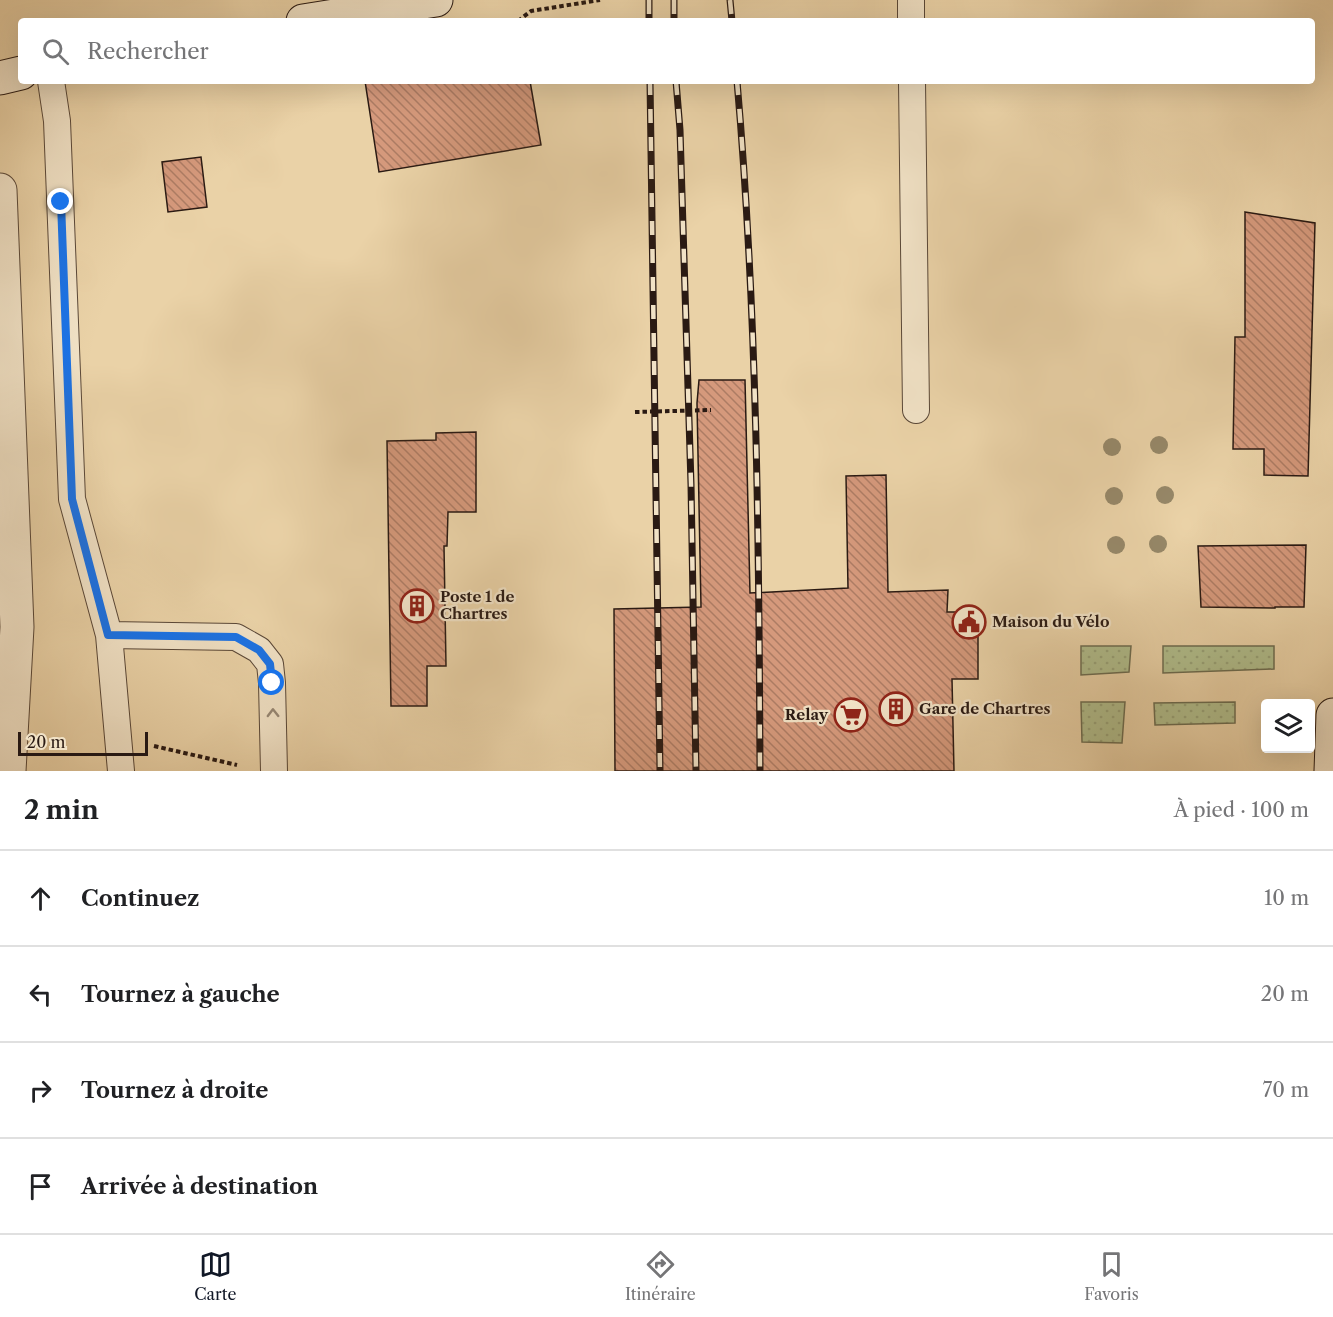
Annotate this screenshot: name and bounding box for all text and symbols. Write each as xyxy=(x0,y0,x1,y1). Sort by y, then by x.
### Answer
search box xyxy=(18,18,1315,84)
icon: search xyxy=(39,35,72,68)
text: Rechercher xyxy=(87,38,209,65)
route end xyxy=(47,188,73,214)
place label: Poste 1 de Chartres xyxy=(440,587,515,623)
building icon: Poste 1 de Chartres xyxy=(399,588,435,624)
public building icon: Maison du Vélo xyxy=(951,604,987,640)
place label: Maison du Vélo xyxy=(992,612,1109,631)
route start xyxy=(258,669,284,695)
building icon: Gare de Chartres xyxy=(878,691,914,727)
supermarket icon: Relay xyxy=(833,697,869,733)
place label: Gare de Chartres xyxy=(919,699,1051,718)
map controls xyxy=(1261,699,1315,753)
button: layers xyxy=(1261,699,1315,753)
place label: Relay xyxy=(785,705,829,724)
one-way arrow xyxy=(267,708,279,717)
scale bar xyxy=(18,729,148,756)
text: 20 m xyxy=(27,732,66,752)
text: 2 min xyxy=(24,794,99,826)
text: À pied · 100 m xyxy=(1174,798,1309,822)
icon: ahead xyxy=(24,882,57,915)
text: Continuez xyxy=(81,885,200,912)
text: 10 m xyxy=(1264,886,1309,910)
icon: left xyxy=(24,978,57,1011)
text: Tournez à gauche xyxy=(81,981,280,1008)
text: 20 m xyxy=(1261,982,1309,1006)
icon: right xyxy=(24,1074,57,1107)
text: Tournez à droite xyxy=(81,1077,268,1104)
text: 70 m xyxy=(1263,1078,1309,1102)
icon: arrive xyxy=(24,1170,57,1203)
text: Arrivée à destination xyxy=(81,1173,318,1200)
tab: Carte xyxy=(194,1248,236,1304)
tab: Itinéraire xyxy=(625,1248,696,1304)
tab: Favoris xyxy=(1084,1248,1139,1304)

